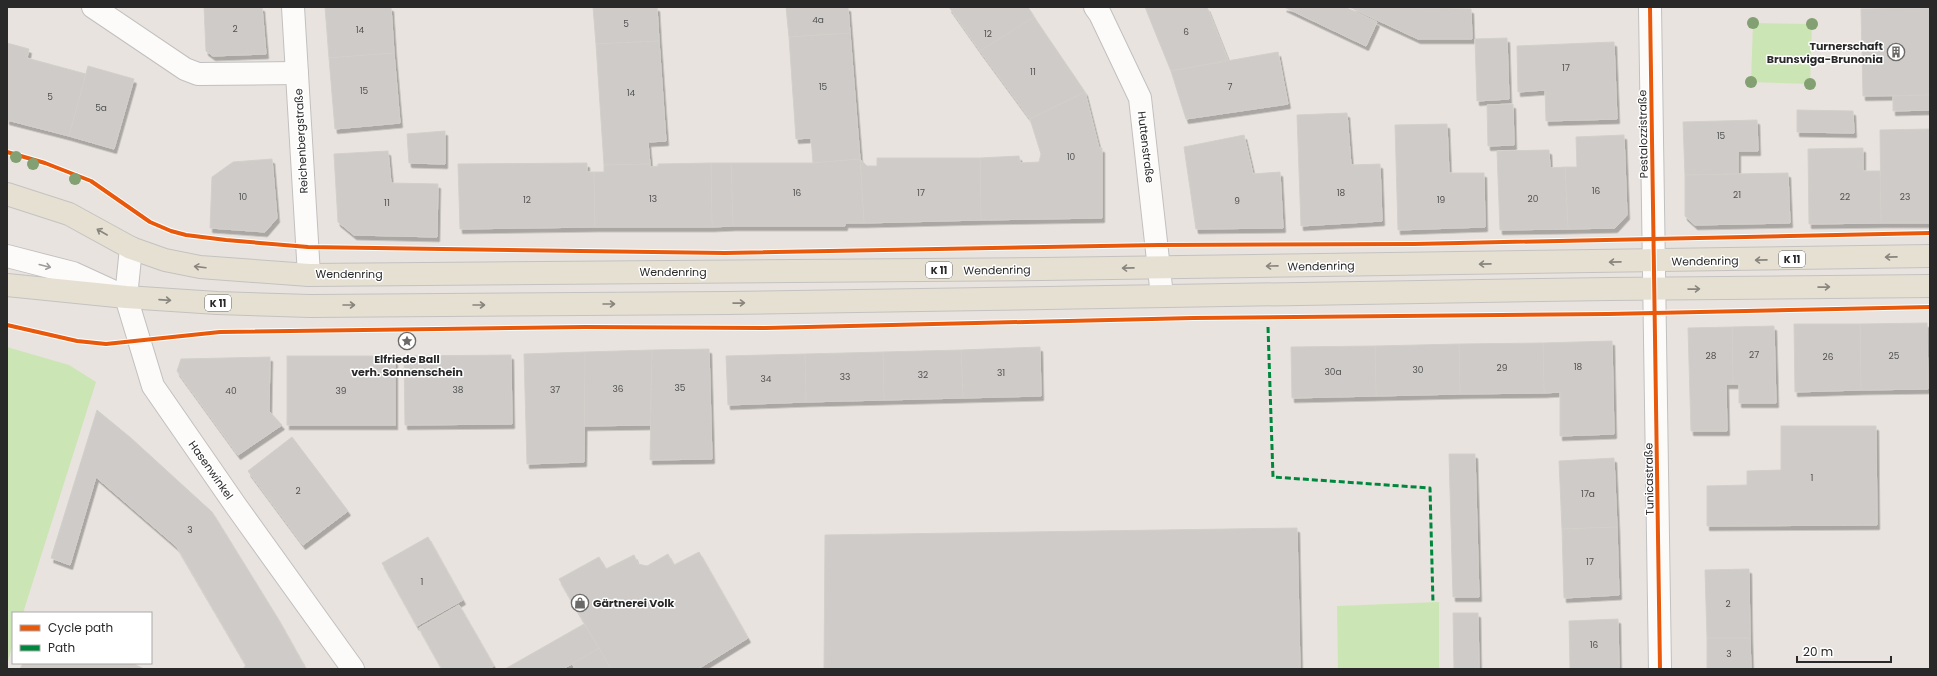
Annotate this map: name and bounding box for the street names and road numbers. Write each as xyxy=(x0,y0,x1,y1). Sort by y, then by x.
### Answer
street label: Reichenbergstraße xyxy=(290,88,312,194)
street label: Pestalozzistraße xyxy=(1634,89,1652,178)
street label: Huttenstraße xyxy=(1134,110,1158,184)
road number: K 11 xyxy=(1779,251,1805,267)
street label: Wendenring xyxy=(1671,252,1739,270)
street label: Wendenring xyxy=(1287,257,1355,275)
street label: Wendenring xyxy=(963,261,1031,279)
road number: K 11 xyxy=(926,262,952,278)
street label: Wendenring xyxy=(639,264,707,280)
street label: Wendenring xyxy=(315,266,383,282)
road number: K 11 xyxy=(205,295,231,311)
street label: Hasenwinkel xyxy=(185,437,237,503)
street label: Tunicastraße xyxy=(1640,442,1658,515)

